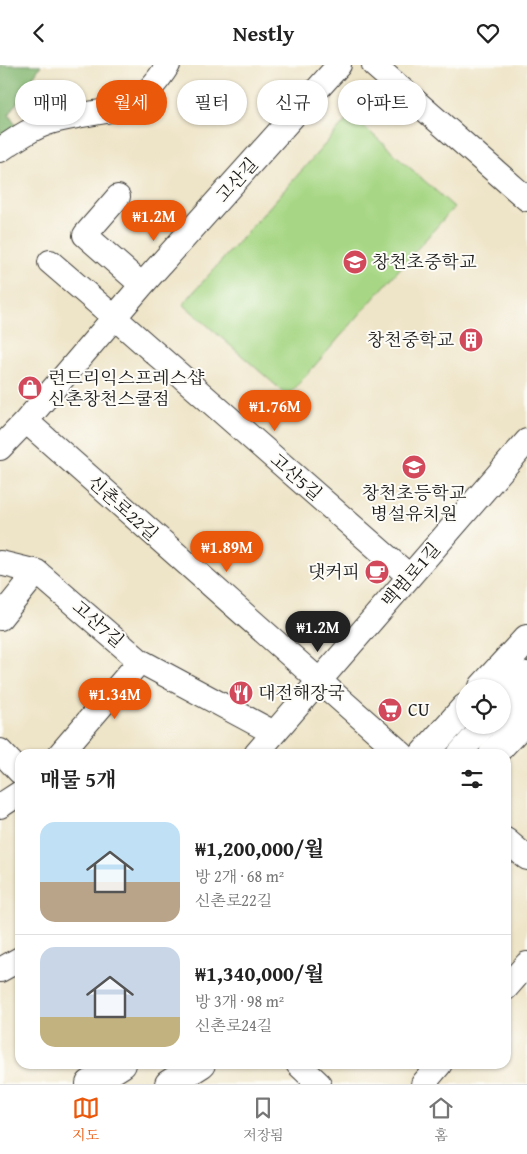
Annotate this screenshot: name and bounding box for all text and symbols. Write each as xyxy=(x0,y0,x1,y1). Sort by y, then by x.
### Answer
text: Nestly xyxy=(233,17,294,49)
icon: back xyxy=(25,19,53,47)
icon: heart xyxy=(474,19,502,47)
chip: 매매 xyxy=(15,80,86,125)
chip: 월세 xyxy=(96,80,167,125)
chip: 필터 xyxy=(177,80,247,125)
chip: 신규 xyxy=(257,80,328,125)
chip: 아파트 xyxy=(338,80,426,125)
street label: 고산길 xyxy=(209,151,264,208)
pin: ₩1.2M xyxy=(119,199,189,242)
text: ₩1.2M xyxy=(132,204,176,228)
place label: 창천초중학교 xyxy=(372,248,477,275)
school or university icon: 창천초중학교 xyxy=(342,249,368,275)
place label: 창천중학교 xyxy=(367,326,455,353)
building icon: 창천중학교 xyxy=(458,327,484,353)
place label: 런드리익스프레스샵 신촌창천스쿨점 xyxy=(48,364,205,412)
shop icon: 런드리익스프레스샵 신촌창천스쿨점 xyxy=(17,375,43,401)
pin: ₩1.76M xyxy=(234,389,316,432)
text: ₩1.76M xyxy=(249,394,301,418)
street label: 고산5길 xyxy=(265,446,328,507)
school or university icon: 창천초등학교 병설유치원 xyxy=(401,454,427,480)
street label: 신촌로22길 xyxy=(82,469,165,547)
place label: 창천초등학교 병설유치원 xyxy=(362,479,467,527)
pin: ₩1.89M xyxy=(186,531,268,573)
text: ₩1.89M xyxy=(201,535,253,559)
street label: 백범로1길 xyxy=(375,536,446,613)
place label: 댓커피 xyxy=(308,558,360,585)
cafe icon: 댓커피 xyxy=(364,559,390,585)
street label: 고산7길 xyxy=(67,593,130,654)
pin: ₩1.2M xyxy=(283,611,353,653)
text: ₩1.2M xyxy=(296,615,340,639)
pin: ₩1.34M xyxy=(74,677,156,720)
place label: 대전해장국 xyxy=(258,679,345,706)
map controls xyxy=(456,679,511,734)
button: locate xyxy=(456,679,511,734)
restaurant icon: 대전해장국 xyxy=(228,680,254,706)
text: ₩1.34M xyxy=(89,682,141,706)
place label: CU xyxy=(408,696,430,723)
supermarket icon: CU xyxy=(377,697,403,723)
text: 매물 5개 xyxy=(40,764,116,795)
icon: filters xyxy=(458,765,486,793)
text: ₩1,200,000/월 xyxy=(195,833,324,864)
icon: home xyxy=(80,842,140,902)
text: 방 2개 · 68 m² xyxy=(195,864,284,888)
text: 신촌로22길 xyxy=(195,888,272,912)
text: ₩1,340,000/월 xyxy=(195,958,324,989)
icon: home xyxy=(80,967,140,1027)
text: 방 3개 · 98 m² xyxy=(195,989,284,1013)
text: 신촌로24길 xyxy=(195,1013,272,1037)
tab: 지도 xyxy=(72,1094,100,1145)
tab: 저장됨 xyxy=(243,1094,284,1145)
tab: 홈 xyxy=(427,1094,455,1145)

